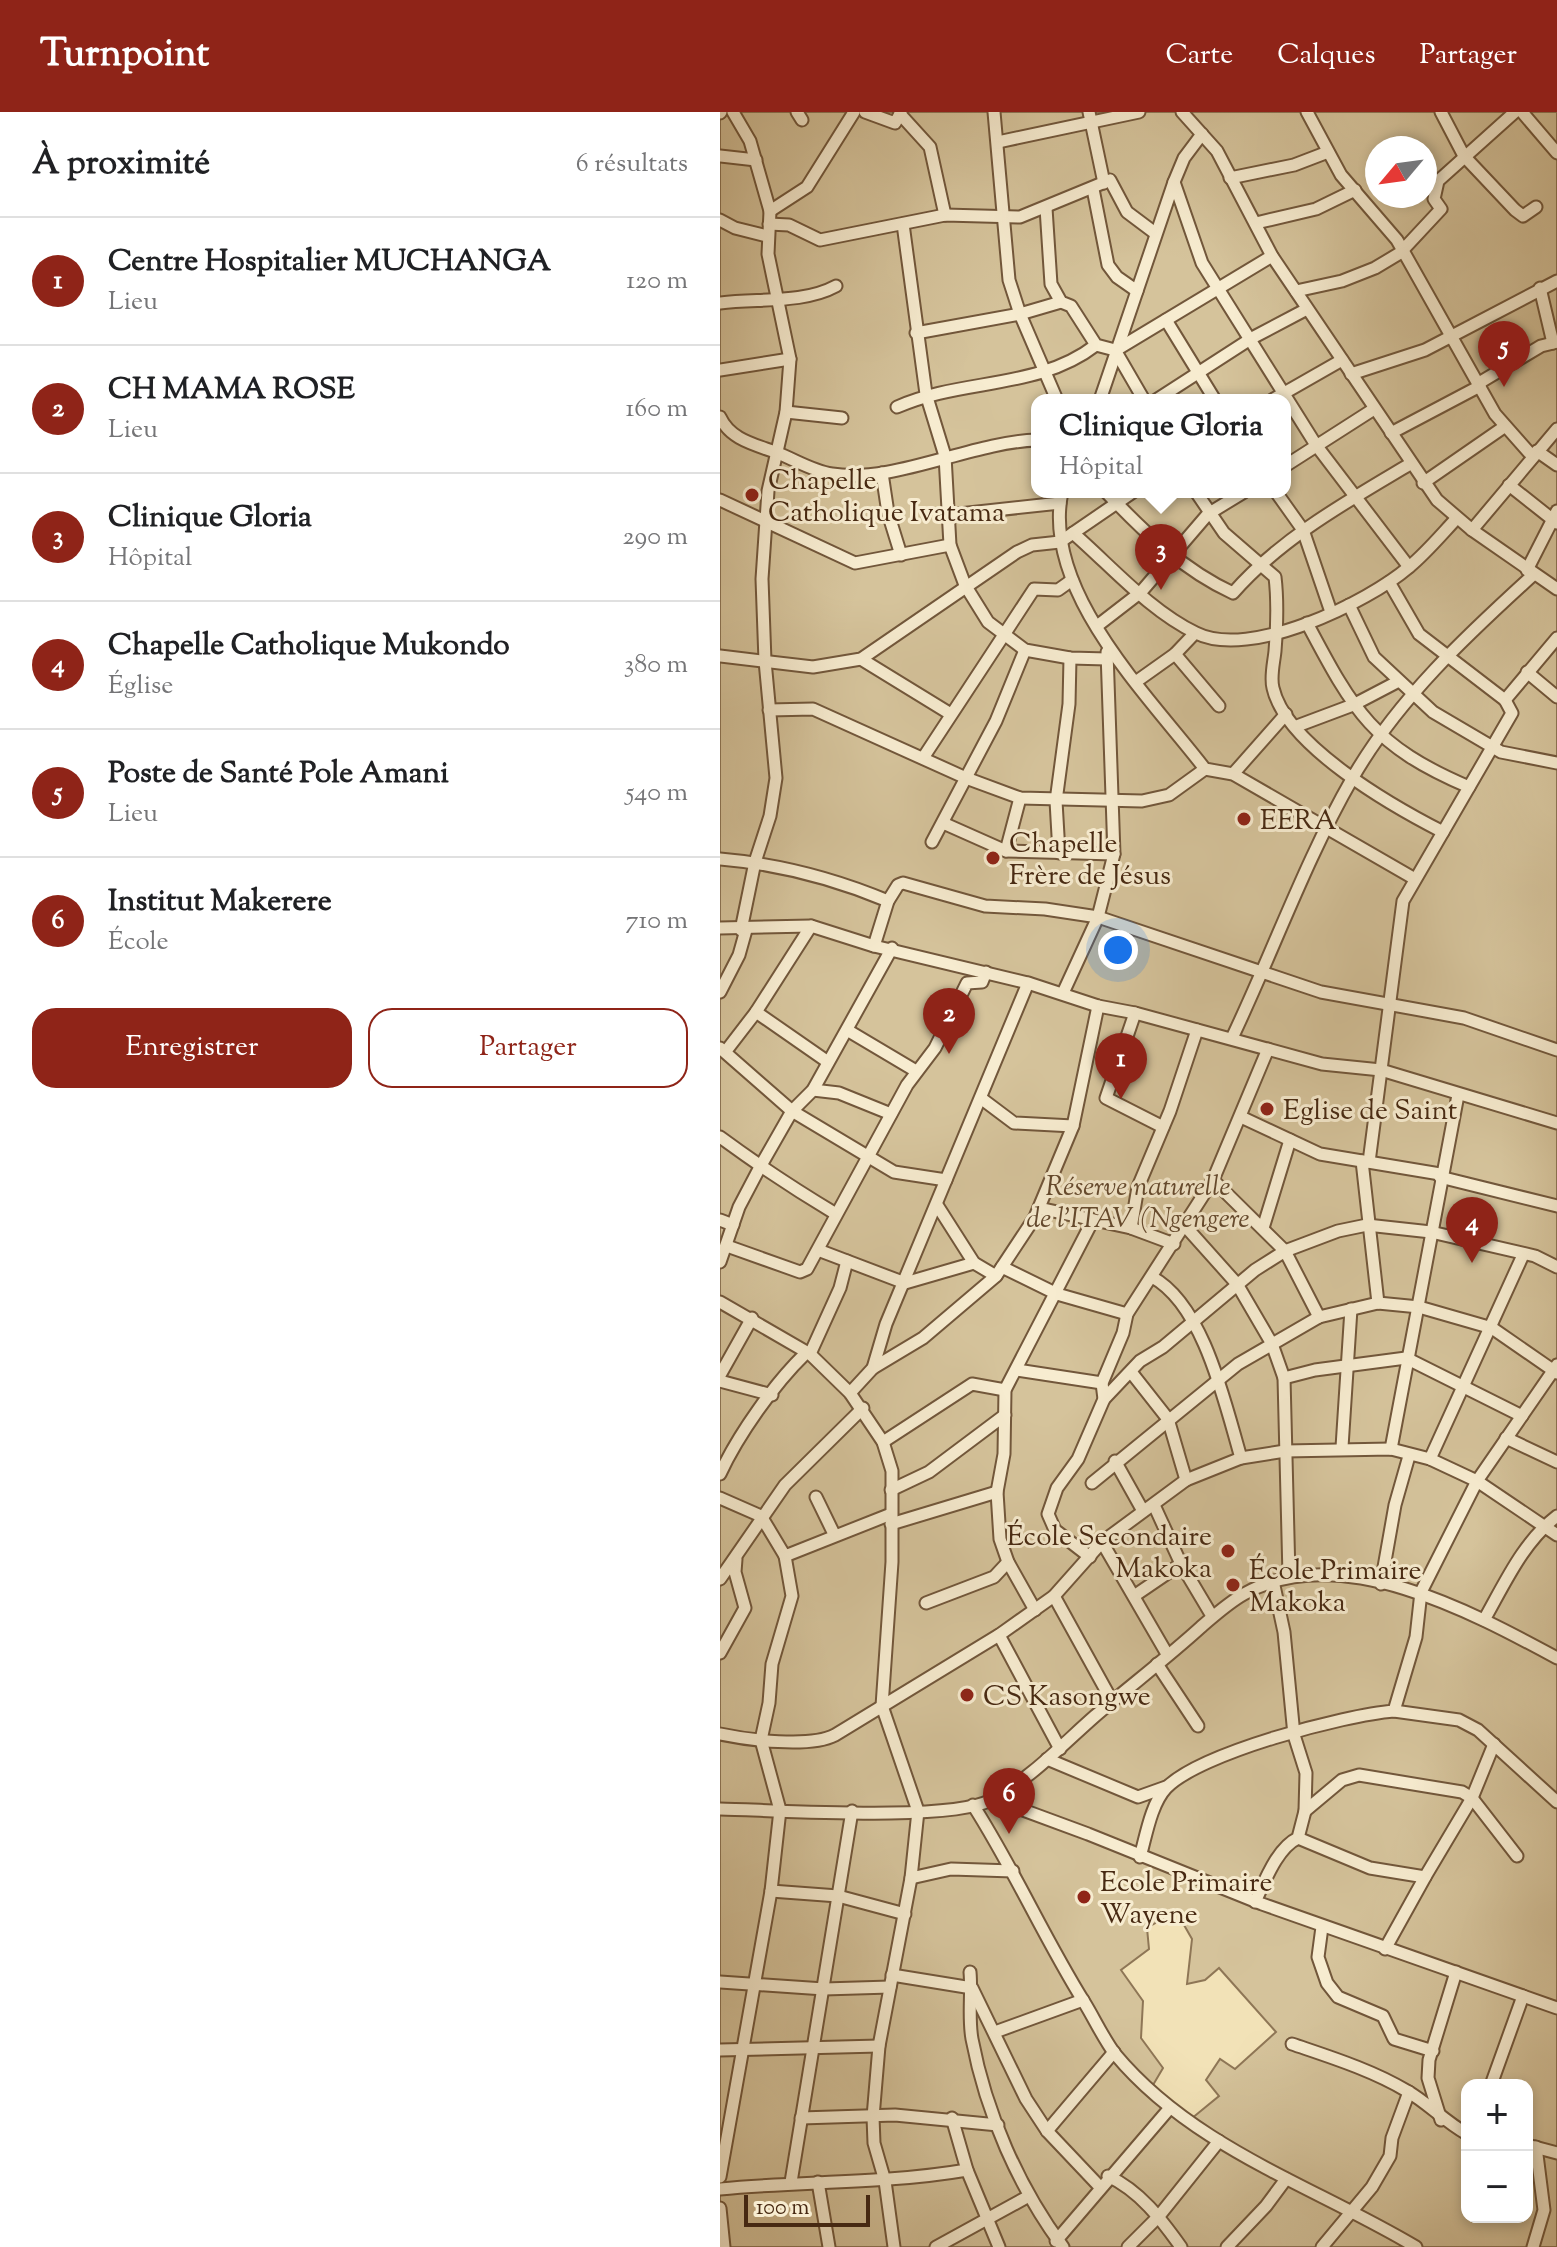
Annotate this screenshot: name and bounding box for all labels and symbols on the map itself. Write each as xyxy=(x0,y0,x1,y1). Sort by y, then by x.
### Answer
north arrow xyxy=(1365,136,1437,208)
pin: 5 xyxy=(1478,321,1530,387)
place label: Chapelle Catholique Ivatama xyxy=(768,462,1005,534)
marker: Chapelle Catholique Ivatama xyxy=(743,486,761,504)
pin: 3 xyxy=(1135,524,1187,590)
place label: EERA xyxy=(1260,802,1337,842)
marker: EERA xyxy=(1235,810,1253,828)
place label: Chapelle Frère de Jésus xyxy=(1009,825,1171,897)
marker: Chapelle Frère de Jésus xyxy=(984,849,1002,867)
your location xyxy=(1098,930,1138,970)
pin: 2 xyxy=(923,988,975,1054)
pin: 1 xyxy=(1095,1033,1147,1099)
place label: Eglise de Saint xyxy=(1283,1092,1458,1132)
marker: Eglise de Saint xyxy=(1258,1100,1276,1118)
park label: Réserve naturelle de l'ITAV (Ngengere xyxy=(1026,1168,1250,1240)
pin: 4 xyxy=(1446,1197,1498,1263)
place label: École Secondaire Makoka xyxy=(1007,1518,1212,1590)
marker: École Secondaire Makoka xyxy=(1219,1542,1237,1560)
place label: École Primaire Makoka xyxy=(1249,1552,1422,1624)
marker: École Primaire Makoka xyxy=(1224,1576,1242,1594)
place label: CS Kasongwe xyxy=(983,1678,1151,1718)
marker: CS Kasongwe xyxy=(958,1686,976,1704)
pin: 6 xyxy=(983,1768,1035,1834)
place label: Ecole Primaire Wayene xyxy=(1100,1864,1273,1936)
marker: Ecole Primaire Wayene xyxy=(1075,1888,1093,1906)
scale bar xyxy=(744,2191,870,2227)

